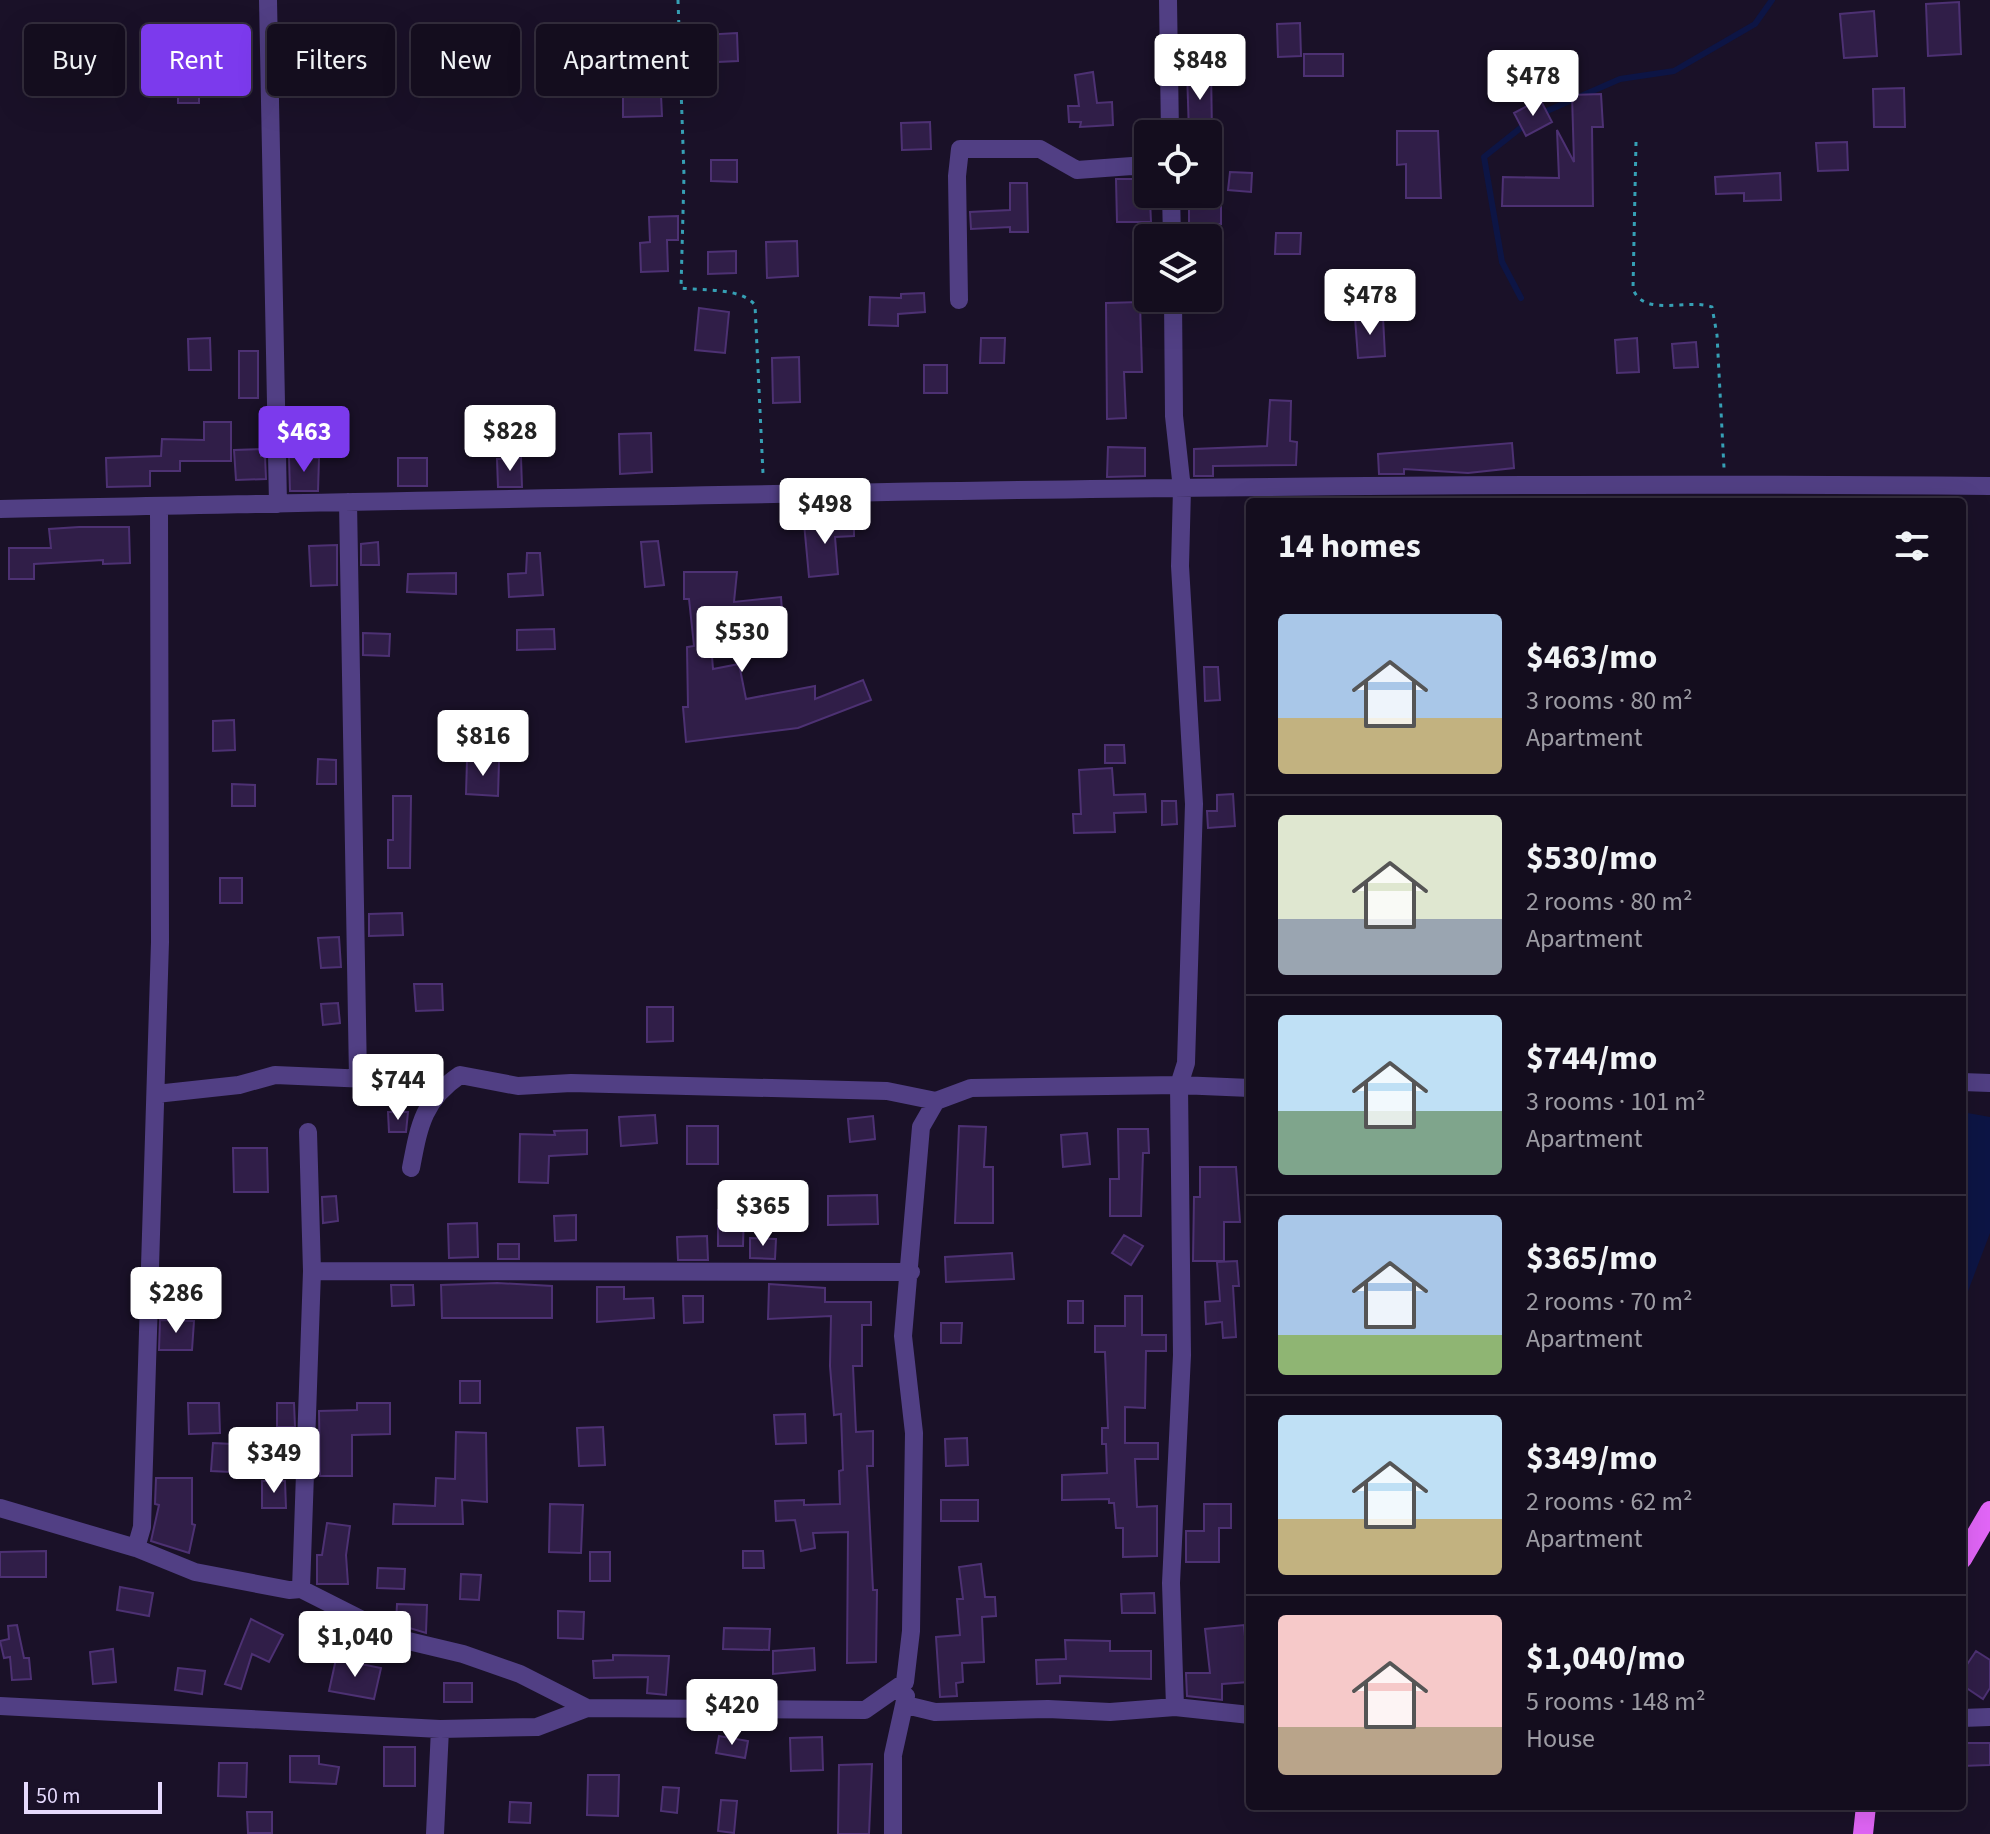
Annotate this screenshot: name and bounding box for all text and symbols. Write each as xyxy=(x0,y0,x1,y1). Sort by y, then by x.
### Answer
chip: Buy xyxy=(24,24,125,96)
chip: Rent xyxy=(141,24,251,96)
chip: Filters xyxy=(267,24,395,96)
chip: New xyxy=(411,24,520,96)
chip: Apartment xyxy=(536,24,717,96)
pin: $848 xyxy=(1153,34,1247,102)
text: $848 xyxy=(1173,41,1227,78)
pin: $478 xyxy=(1486,50,1580,118)
text: $478 xyxy=(1506,57,1560,94)
map controls xyxy=(1134,120,1222,312)
button: locate xyxy=(1134,120,1222,208)
button: layers xyxy=(1134,224,1222,312)
pin: $478 xyxy=(1323,269,1417,337)
text: $478 xyxy=(1343,276,1397,313)
pin: $828 xyxy=(463,405,557,473)
pin: $463 xyxy=(257,406,351,474)
text: $828 xyxy=(483,412,537,449)
text: $463 xyxy=(277,413,331,450)
pin: $498 xyxy=(778,478,872,546)
text: $498 xyxy=(798,485,852,522)
text: 14 homes xyxy=(1278,522,1421,571)
icon: filters xyxy=(1890,524,1934,568)
pin: $530 xyxy=(695,606,789,674)
text: $530 xyxy=(715,613,769,650)
text: $463/mo xyxy=(1526,633,1657,682)
icon: home xyxy=(1342,646,1438,742)
text: 3 rooms · 80 m² xyxy=(1526,682,1693,719)
pin: $816 xyxy=(436,710,530,778)
text: $816 xyxy=(456,717,510,754)
text: Apartment xyxy=(1526,719,1643,756)
text: $530/mo xyxy=(1526,834,1657,883)
icon: home xyxy=(1342,847,1438,943)
text: 2 rooms · 80 m² xyxy=(1526,883,1693,920)
text: Apartment xyxy=(1526,920,1643,957)
text: $744/mo xyxy=(1526,1034,1657,1083)
icon: home xyxy=(1342,1047,1438,1143)
pin: $744 xyxy=(351,1054,445,1122)
text: $744 xyxy=(371,1061,425,1098)
text: 3 rooms · 101 m² xyxy=(1526,1083,1705,1120)
text: Apartment xyxy=(1526,1120,1643,1157)
pin: $365 xyxy=(716,1180,810,1248)
text: $365 xyxy=(736,1187,790,1224)
text: $365/mo xyxy=(1526,1234,1657,1283)
icon: home xyxy=(1342,1247,1438,1343)
pin: $286 xyxy=(129,1267,223,1335)
text: $286 xyxy=(149,1274,203,1311)
text: 2 rooms · 70 m² xyxy=(1526,1283,1693,1320)
text: Apartment xyxy=(1526,1320,1643,1357)
pin: $349 xyxy=(227,1427,321,1495)
text: $349 xyxy=(247,1434,301,1471)
text: $349/mo xyxy=(1526,1434,1657,1483)
icon: home xyxy=(1342,1447,1438,1543)
text: 2 rooms · 62 m² xyxy=(1526,1483,1693,1520)
text: Apartment xyxy=(1526,1520,1643,1557)
pin: $1,040 xyxy=(290,1611,420,1679)
text: $1,040 xyxy=(317,1618,393,1655)
text: $1,040/mo xyxy=(1526,1634,1686,1683)
icon: home xyxy=(1342,1647,1438,1743)
pin: $420 xyxy=(685,1679,779,1747)
text: 5 rooms · 148 m² xyxy=(1526,1683,1705,1720)
text: $420 xyxy=(705,1686,759,1723)
text: House xyxy=(1526,1720,1595,1757)
scale bar xyxy=(24,1778,162,1814)
text: 50 m xyxy=(36,1780,81,1812)

